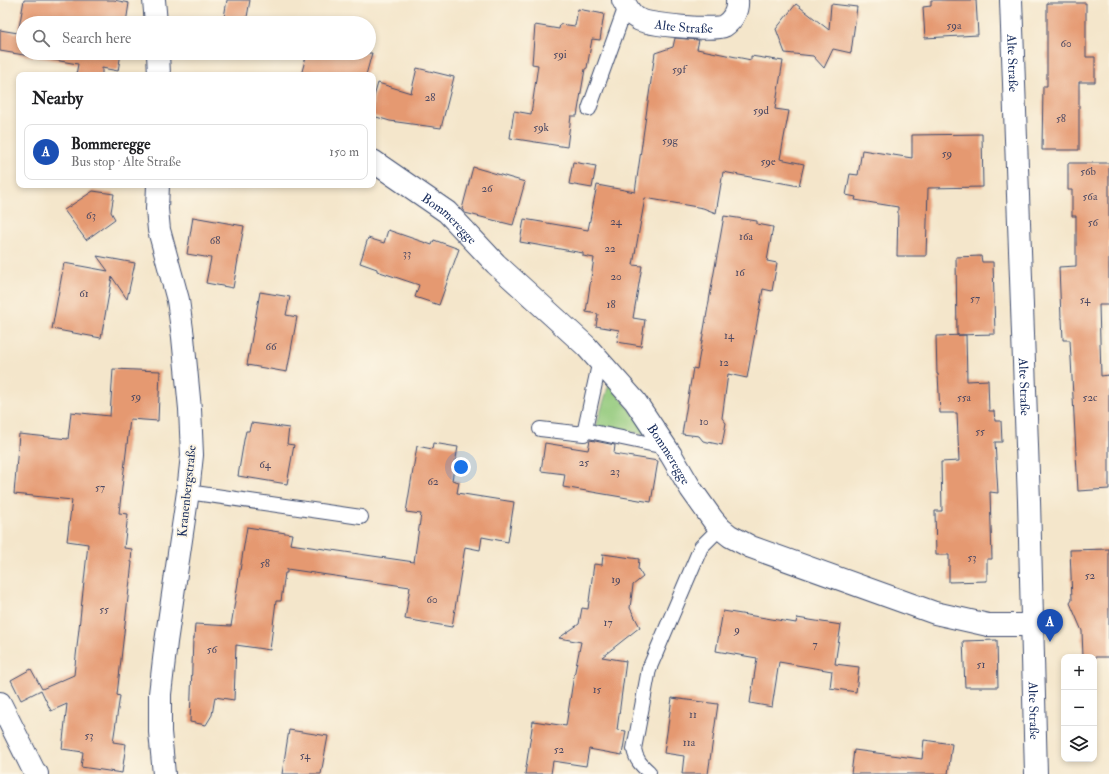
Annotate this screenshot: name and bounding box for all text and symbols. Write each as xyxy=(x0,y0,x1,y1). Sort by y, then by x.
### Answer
search box xyxy=(16,16,376,60)
street label: Alte Straße xyxy=(652,16,713,37)
house number: 59a xyxy=(947,19,962,32)
icon: search xyxy=(30,27,52,49)
text: Search here xyxy=(62,29,131,48)
street label: Alte Straße xyxy=(1003,33,1021,93)
house number: 60 xyxy=(1060,37,1072,50)
house number: 59i xyxy=(553,48,567,61)
house number: 59f xyxy=(672,63,687,76)
text: Nearby xyxy=(32,88,83,109)
house number: 28 xyxy=(425,91,435,104)
house number: 59d xyxy=(753,104,770,117)
house number: 58 xyxy=(1056,112,1066,125)
house number: 59k xyxy=(533,121,550,134)
house number: 59g xyxy=(662,134,679,147)
text: Bommeregge xyxy=(71,135,150,154)
text: A xyxy=(42,144,50,160)
text: 150 m xyxy=(329,144,359,160)
house number: 59 xyxy=(942,147,952,160)
text: Bus stop · Alte Straße xyxy=(71,154,181,170)
house number: 59e xyxy=(760,155,776,168)
house number: 56b xyxy=(1080,165,1096,178)
house number: 26 xyxy=(481,182,494,195)
street label: Bommeregge xyxy=(419,190,480,248)
house number: 56a xyxy=(1083,190,1098,203)
house number: 63 xyxy=(86,209,96,222)
house number: 24 xyxy=(610,215,623,228)
house number: 56 xyxy=(1088,216,1100,229)
house number: 16a xyxy=(739,230,753,243)
house number: 68 xyxy=(210,234,220,247)
house number: 22 xyxy=(604,242,616,255)
house number: 33 xyxy=(403,247,411,260)
house number: 16 xyxy=(735,266,746,279)
house number: 20 xyxy=(610,270,622,283)
house number: 61 xyxy=(79,287,89,300)
house number: 57 xyxy=(970,292,980,305)
house number: 54 xyxy=(1080,293,1091,306)
house number: 18 xyxy=(606,298,616,311)
house number: 14 xyxy=(724,329,735,342)
house number: 66 xyxy=(265,340,278,353)
house number: 12 xyxy=(719,356,729,369)
street label: Alte Straße xyxy=(1015,357,1033,417)
house number: 59 xyxy=(131,390,141,403)
house number: 55a xyxy=(957,391,972,404)
house number: 52c xyxy=(1083,391,1098,404)
house number: 10 xyxy=(699,415,709,428)
street label: Bommeregge xyxy=(643,421,694,488)
house number: 55 xyxy=(975,425,985,438)
street label: Kranenbergstraße xyxy=(174,444,200,538)
house number: 25 xyxy=(579,456,589,469)
your location xyxy=(451,457,471,477)
house number: 64 xyxy=(259,458,272,471)
house number: 23 xyxy=(610,465,620,478)
house number: 62 xyxy=(427,475,439,488)
house number: 57 xyxy=(95,481,105,494)
house number: 53 xyxy=(967,551,977,564)
house number: 58 xyxy=(260,557,270,570)
house number: 52 xyxy=(1085,569,1096,582)
house number: 19 xyxy=(611,573,621,586)
house number: 60 xyxy=(426,593,438,606)
house number: 55 xyxy=(99,603,109,616)
pin: A xyxy=(1037,609,1063,642)
house number: 17 xyxy=(604,616,612,629)
house number: 9 xyxy=(733,623,740,636)
house number: 7 xyxy=(812,638,818,651)
house number: 56 xyxy=(207,643,219,656)
map controls xyxy=(1061,654,1097,762)
button: + xyxy=(1061,654,1097,690)
house number: 51 xyxy=(977,658,985,671)
street label: Alte Straße xyxy=(1025,680,1042,740)
house number: 15 xyxy=(593,683,602,696)
button: − xyxy=(1061,690,1097,726)
house number: 11 xyxy=(689,708,697,721)
button: layers xyxy=(1061,726,1097,762)
house number: 53 xyxy=(84,729,94,742)
house number: 11a xyxy=(683,736,696,749)
house number: 52 xyxy=(554,743,565,756)
house number: 54 xyxy=(300,749,311,762)

